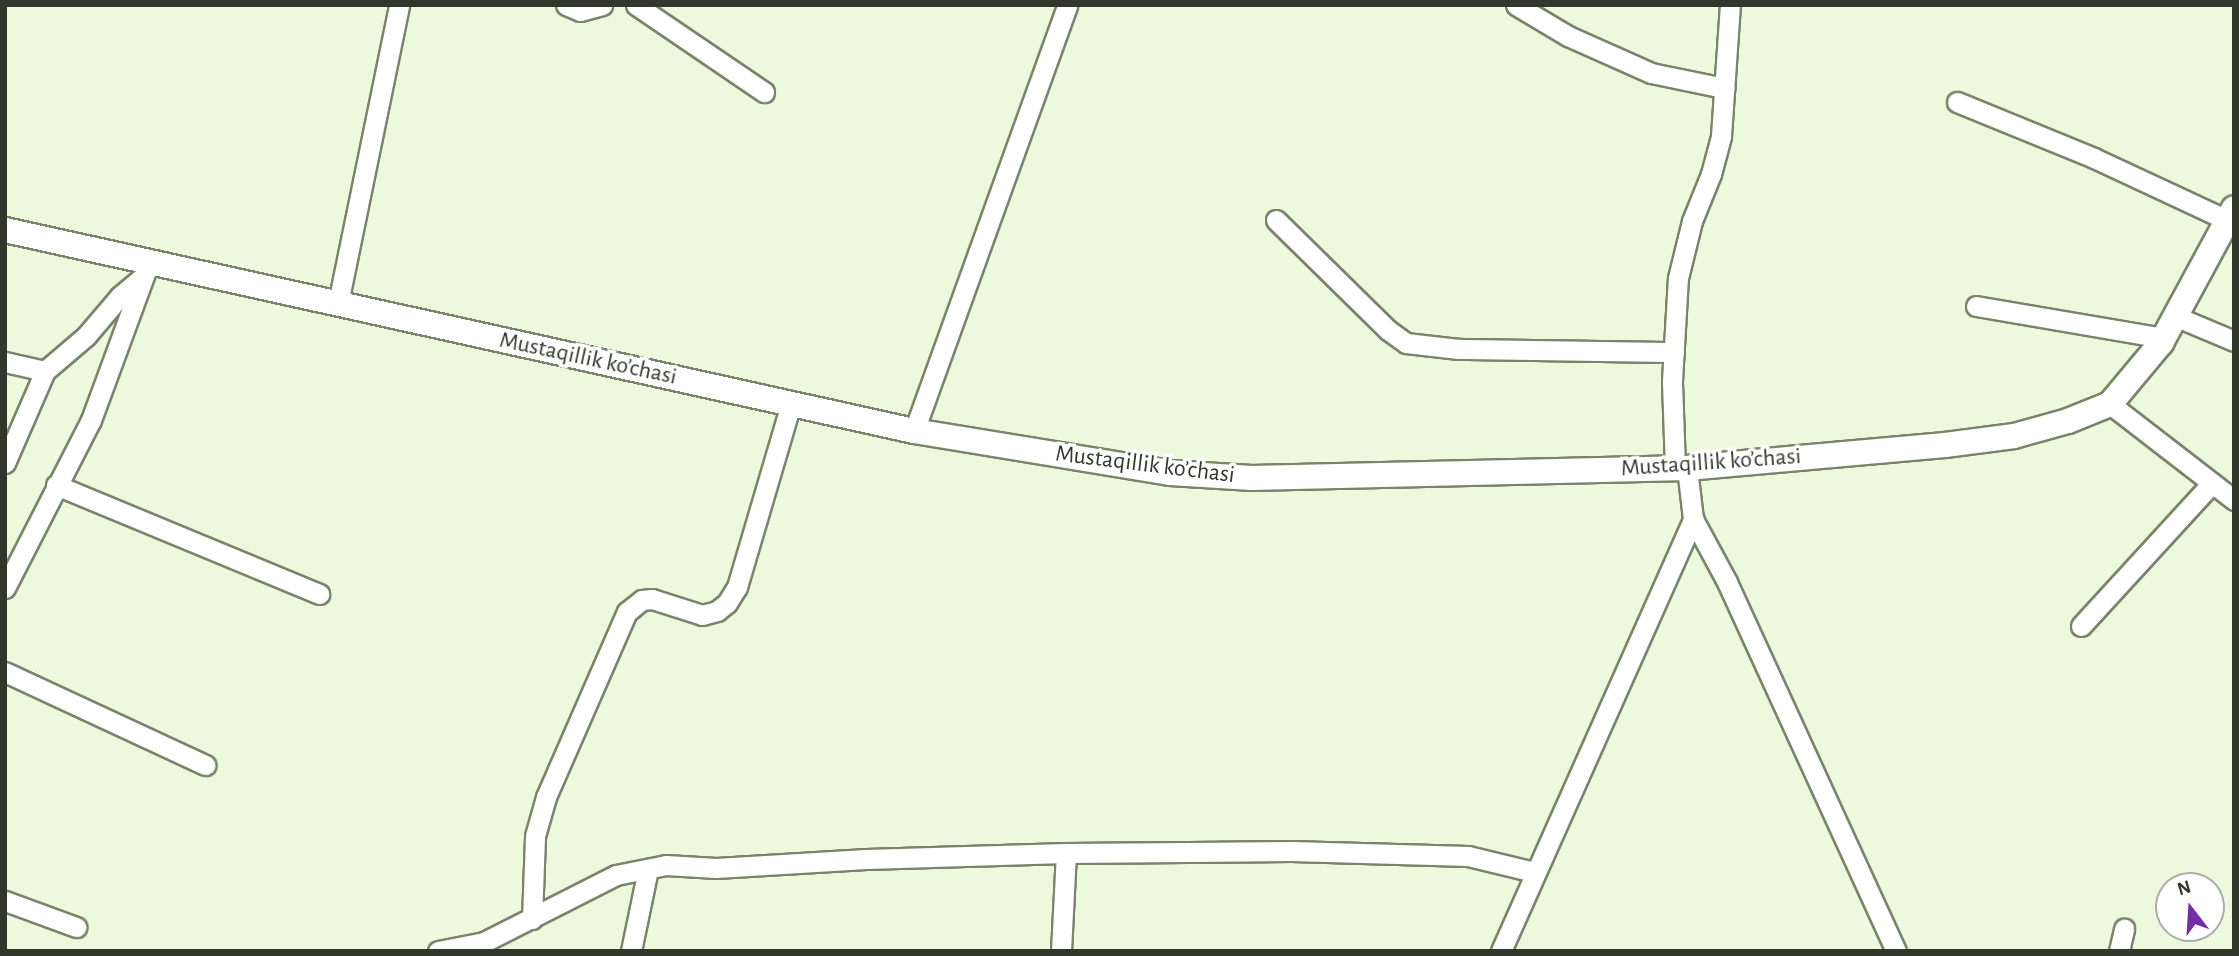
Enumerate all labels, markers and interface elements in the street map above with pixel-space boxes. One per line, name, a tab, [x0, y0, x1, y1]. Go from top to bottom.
street label: Mustaqillik ko’chasi	[497, 326, 679, 392]
street label: Mustaqillik ko’chasi	[1054, 440, 1236, 490]
street label: Mustaqillik ko’chasi	[1620, 442, 1802, 484]
north arrow	[2155, 872, 2225, 942]
text: N	[2175, 877, 2193, 899]

